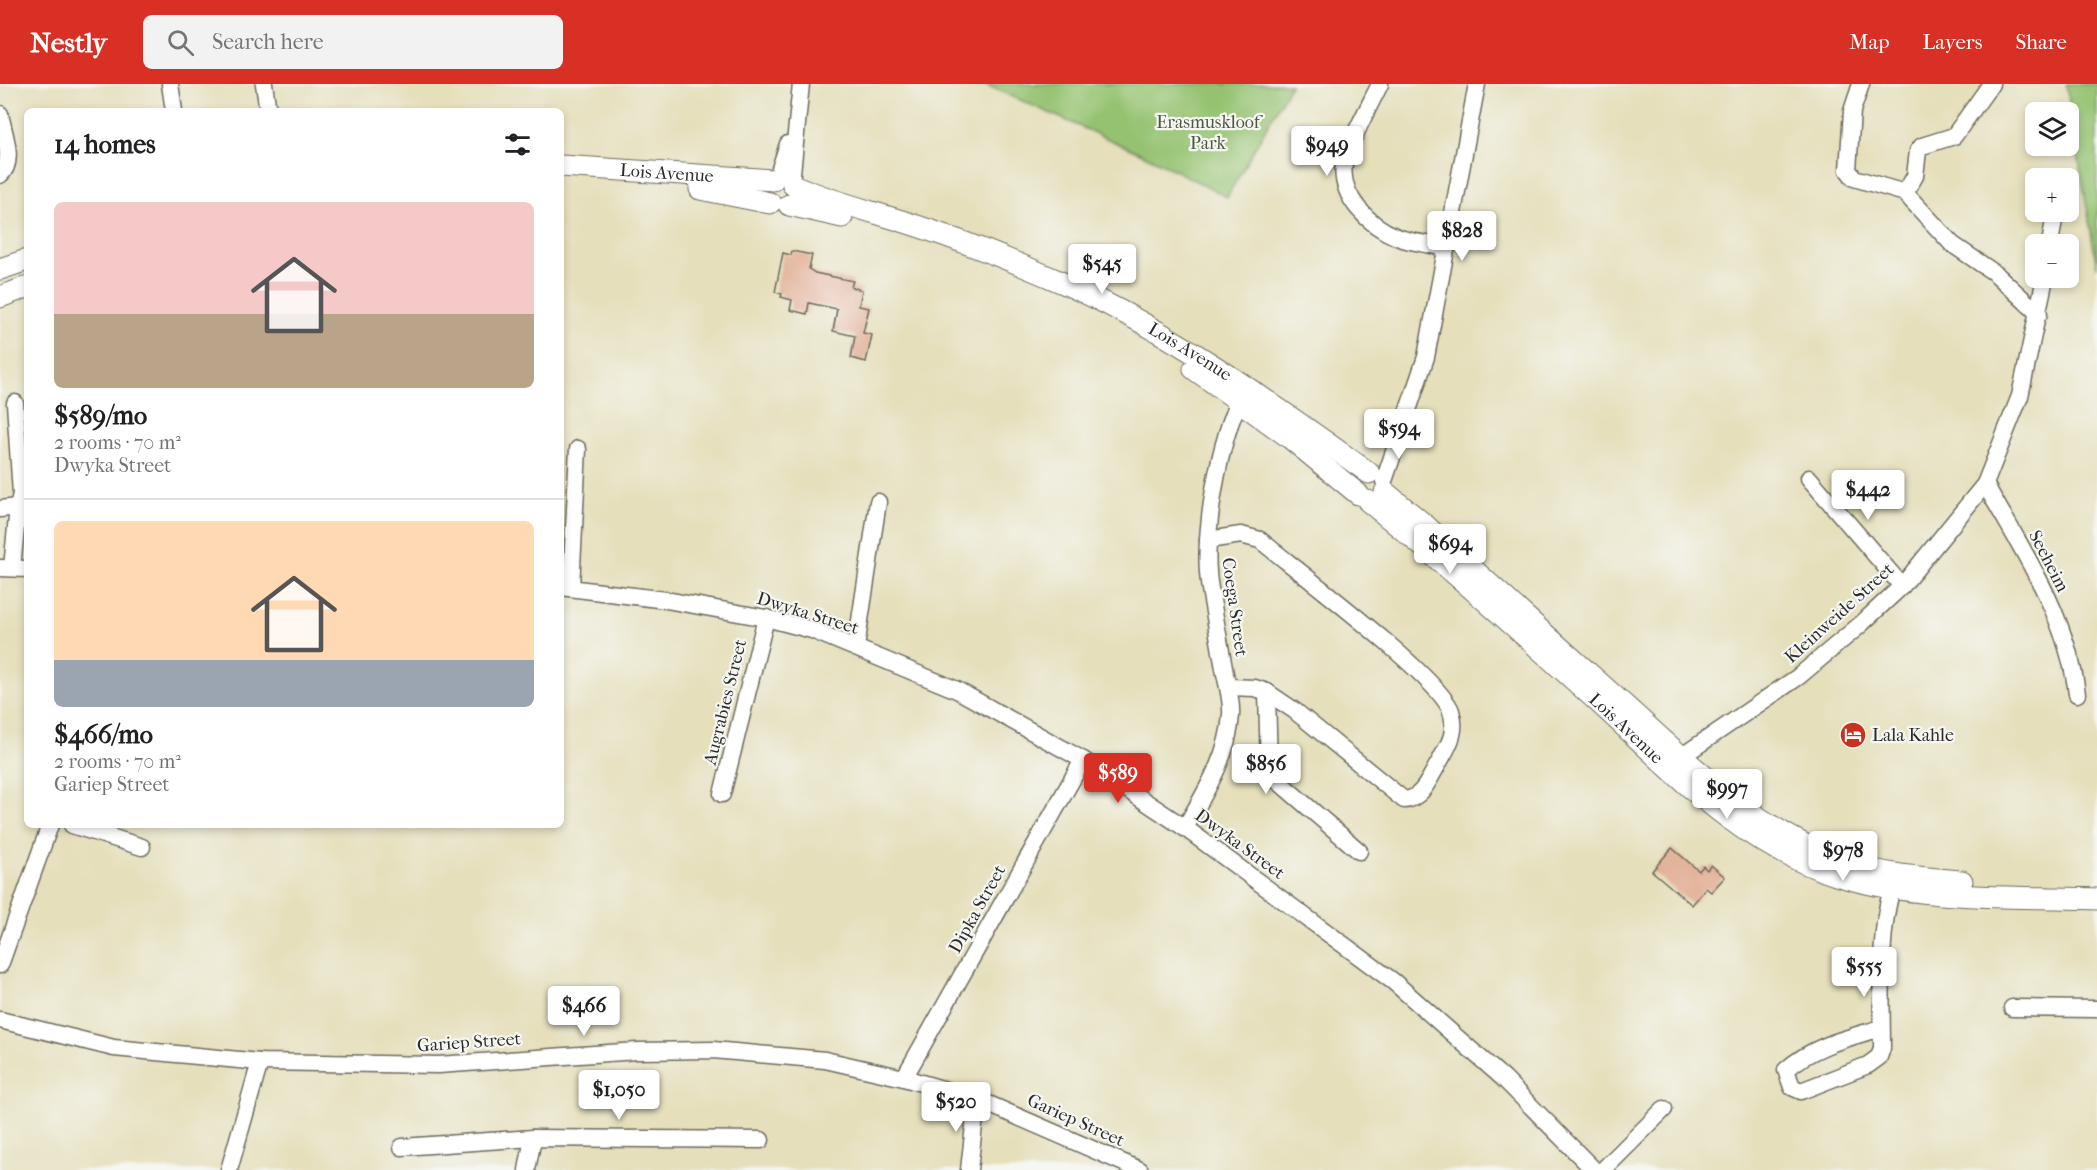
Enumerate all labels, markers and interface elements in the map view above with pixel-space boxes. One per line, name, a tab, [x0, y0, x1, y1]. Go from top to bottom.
search box	[143, 15, 563, 69]
text: Nestly	[30, 26, 107, 59]
icon: search	[164, 26, 197, 59]
text: Search here	[212, 29, 324, 55]
text: Map	[1849, 30, 1890, 54]
text: Layers	[1923, 30, 1982, 54]
text: Share	[2015, 30, 2067, 54]
map controls	[2025, 102, 2079, 288]
button: layers	[2025, 102, 2079, 156]
park label: Erasmuskloof Park	[1156, 112, 1264, 154]
pin: $949	[1291, 126, 1363, 177]
icon: filters	[501, 128, 534, 161]
text: 14 homes	[54, 129, 156, 160]
text: $949	[1305, 134, 1349, 157]
street label: Lois Avenue	[619, 160, 714, 187]
button: +	[2025, 168, 2079, 222]
pin: $828	[1426, 211, 1498, 262]
text: $828	[1441, 219, 1483, 242]
button: −	[2025, 234, 2079, 288]
icon: home	[240, 241, 348, 349]
pin: $545	[1066, 244, 1138, 295]
text: $545	[1082, 252, 1122, 275]
street label: Lois Avenue	[1144, 318, 1236, 386]
text: $589/mo	[54, 400, 147, 431]
pin: $594	[1363, 409, 1435, 460]
text: $594	[1378, 417, 1420, 440]
text: 2 rooms · 70 m²	[54, 431, 181, 454]
text: Dwyka Street	[54, 454, 171, 477]
pin: $442	[1832, 470, 1904, 521]
text: $442	[1845, 478, 1891, 501]
pin: $694	[1414, 524, 1486, 575]
street label: Seeheim	[2024, 527, 2073, 596]
text: $694	[1428, 532, 1472, 555]
street label: Coega Street	[1217, 556, 1252, 658]
street label: Kleinweide Street	[1780, 559, 1899, 668]
icon: home	[240, 560, 348, 668]
street label: Dwyka Street	[754, 588, 862, 639]
street label: Augrabies Street	[699, 637, 751, 768]
street label: Lois Avenue	[1584, 689, 1667, 768]
text: $466/mo	[54, 719, 153, 750]
hotel icon: Lala Kahle	[1838, 720, 1868, 750]
place label: Lala Kahle	[1872, 725, 1954, 746]
pin: $856	[1230, 744, 1302, 795]
text: 2 rooms · 70 m²	[54, 750, 181, 773]
text: $856	[1246, 752, 1286, 775]
pin: $589	[1082, 753, 1154, 804]
text: $589	[1098, 761, 1138, 784]
pin: $997	[1691, 769, 1763, 820]
text: Gariep Street	[54, 773, 170, 796]
text: $997	[1706, 777, 1748, 800]
street label: Dwyka Street	[1191, 805, 1289, 884]
pin: $978	[1807, 831, 1879, 882]
text: $978	[1822, 839, 1864, 862]
street label: Dipka Street	[945, 861, 1011, 957]
pin: $555	[1828, 947, 1900, 998]
text: $555	[1846, 955, 1882, 978]
pin: $466	[548, 986, 620, 1037]
text: $466	[562, 994, 606, 1017]
street label: Gariep Street	[416, 1028, 522, 1057]
pin: $1,050	[570, 1070, 668, 1121]
text: $1,050	[593, 1078, 645, 1101]
pin: $520	[920, 1082, 992, 1133]
text: $520	[936, 1090, 976, 1113]
street label: Gariep Street	[1024, 1090, 1128, 1151]

